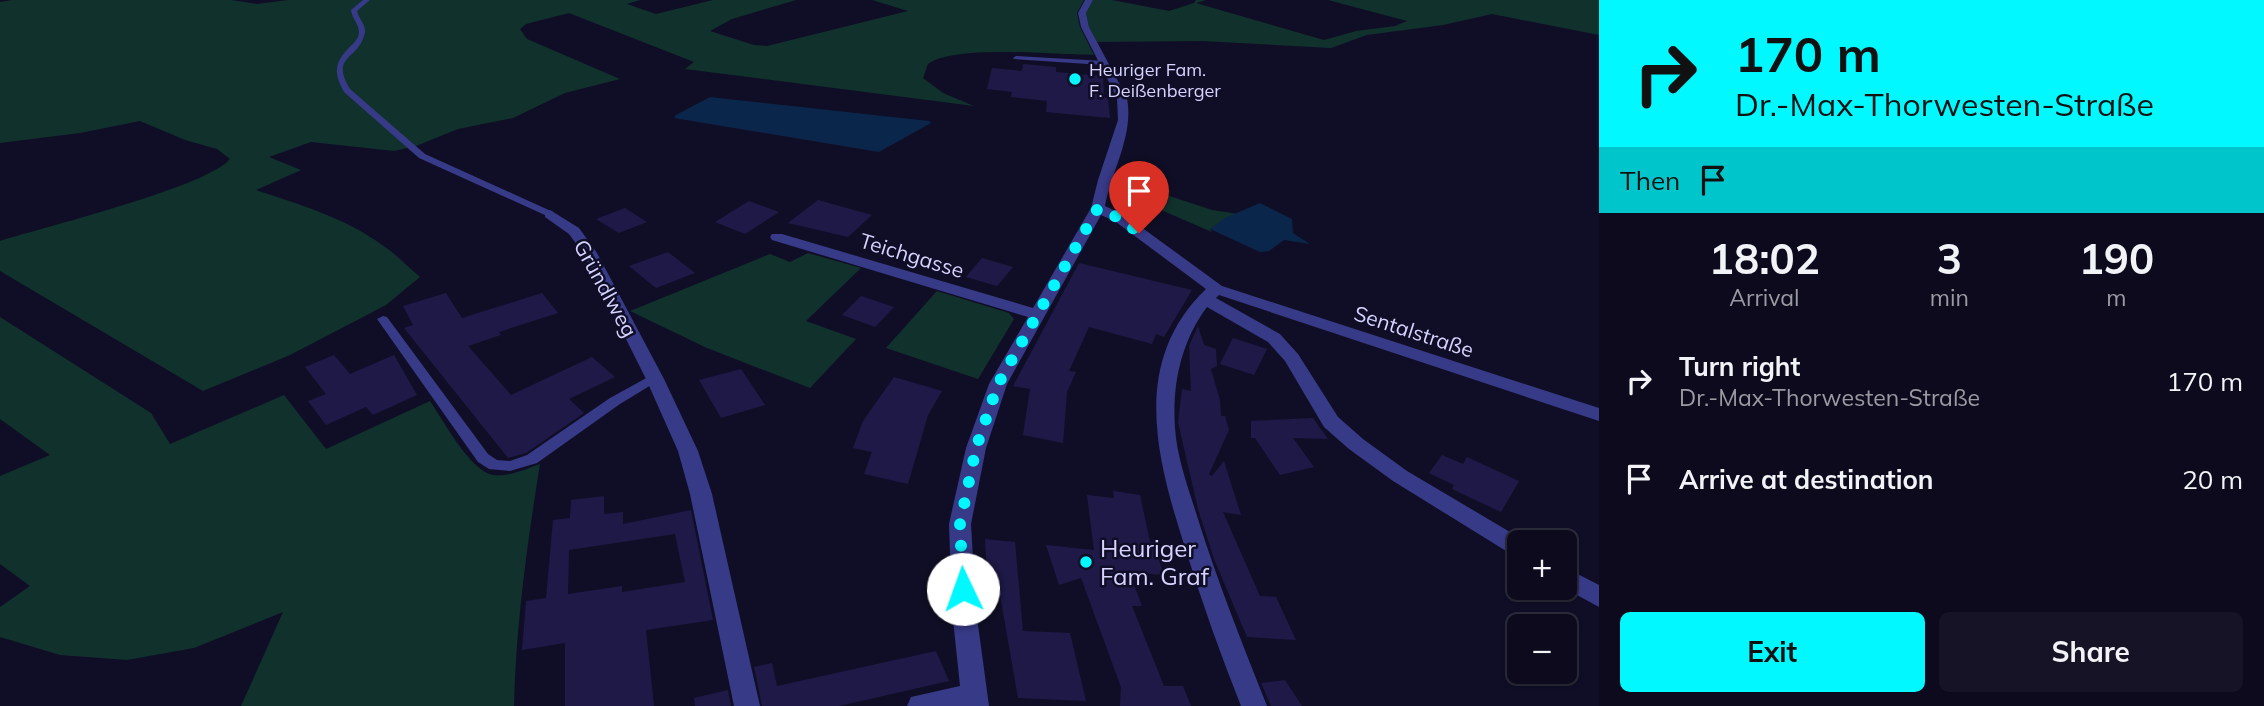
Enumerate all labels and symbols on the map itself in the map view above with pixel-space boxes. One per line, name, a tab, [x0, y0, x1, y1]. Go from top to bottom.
place label: Heuriger Fam. F. Deißenberger	[1089, 58, 1221, 102]
marker: Heuriger Fam. F. Deißenberger	[1067, 71, 1083, 87]
pin	[1109, 161, 1169, 233]
street label: Teichgasse	[857, 227, 967, 283]
street label: Gründlweg	[569, 235, 643, 341]
street label: Sentalstraße	[1351, 299, 1477, 363]
place label: Heuriger Fam. Graf	[1100, 533, 1210, 591]
position arrow	[926, 552, 1000, 626]
marker: Heuriger Fam. Graf	[1078, 554, 1094, 570]

